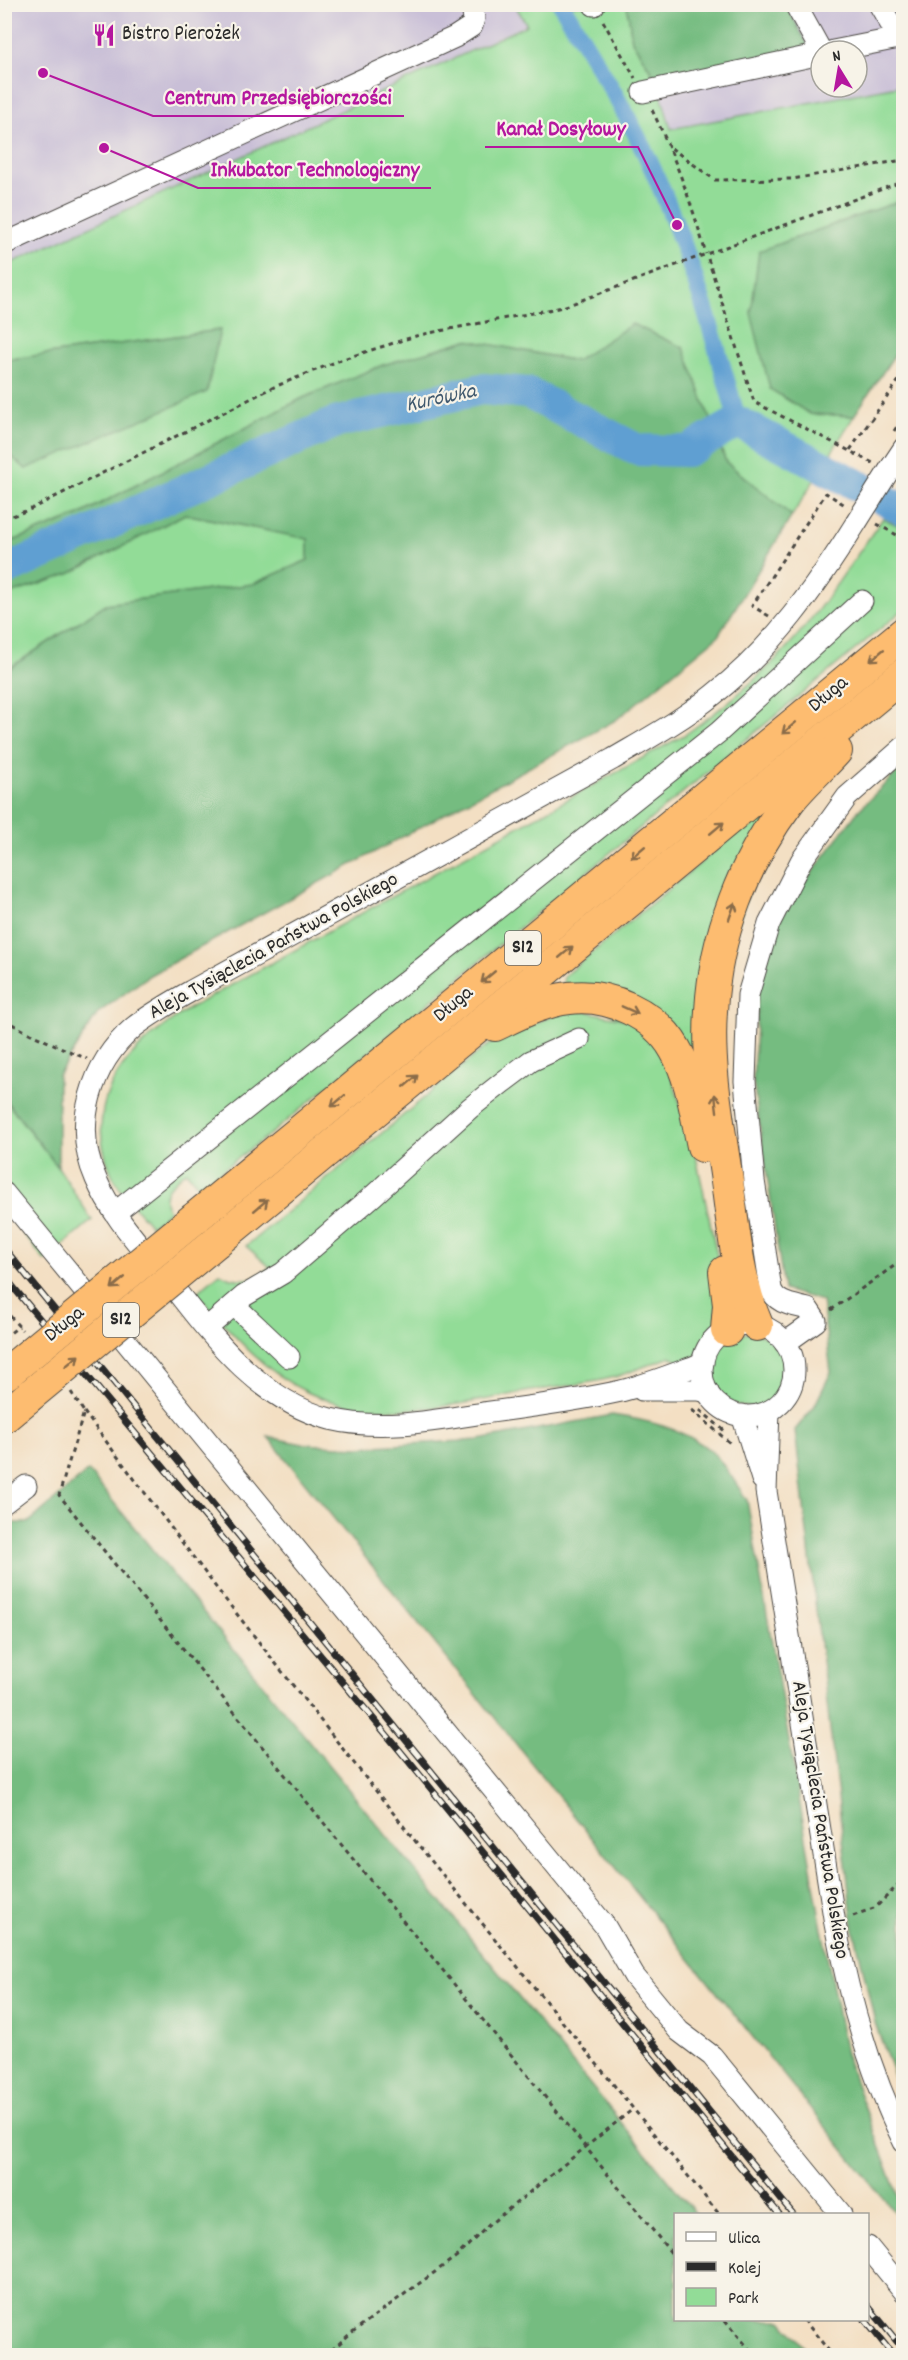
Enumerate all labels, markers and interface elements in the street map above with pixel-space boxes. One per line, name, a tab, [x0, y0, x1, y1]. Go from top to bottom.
place label: Bistro Pierożek	[122, 20, 240, 50]
restaurant icon: Bistro Pierożek	[91, 22, 117, 48]
north arrow	[809, 39, 869, 99]
text: N	[831, 45, 843, 69]
callout: Centrum Przedsiębiorczości	[153, 76, 404, 116]
text: Centrum Przedsiębiorczości	[165, 84, 391, 115]
callout: Kanał Dosyłowy	[485, 107, 638, 147]
text: Kanał Dosyłowy	[496, 115, 627, 146]
callout: Inkubator Technologiczny	[198, 148, 431, 188]
text: Inkubator Technologiczny	[211, 156, 420, 187]
water label: Kurówka	[403, 376, 481, 422]
one-way arrow	[869, 649, 885, 662]
street label: Długa	[802, 669, 856, 721]
one-way arrow	[782, 721, 797, 735]
one-way arrow	[709, 821, 724, 835]
one-way arrow	[631, 845, 647, 858]
street label: Aleja Tysiąclecia Państwa Polskiego	[144, 866, 404, 1028]
one-way arrow	[727, 902, 738, 921]
road number: S12	[505, 931, 541, 965]
one-way arrow	[558, 946, 574, 959]
one-way arrow	[480, 970, 496, 983]
street label: Długa	[427, 979, 481, 1031]
one-way arrow	[621, 1004, 639, 1016]
one-way arrow	[403, 1074, 418, 1088]
one-way arrow	[330, 1094, 346, 1107]
one-way arrow	[711, 1094, 722, 1114]
one-way arrow	[253, 1199, 269, 1212]
one-way arrow	[110, 1276, 126, 1289]
street label: Długa	[38, 1299, 93, 1351]
road number: S12	[103, 1303, 139, 1337]
one-way arrow	[64, 1354, 80, 1367]
street label: Aleja Tysiąclecia Państwa Polskiego	[782, 1679, 856, 1961]
legend	[674, 2213, 869, 2321]
text: Ulica	[728, 2227, 760, 2252]
text: Kolej	[728, 2257, 761, 2282]
text: Park	[728, 2287, 759, 2312]

